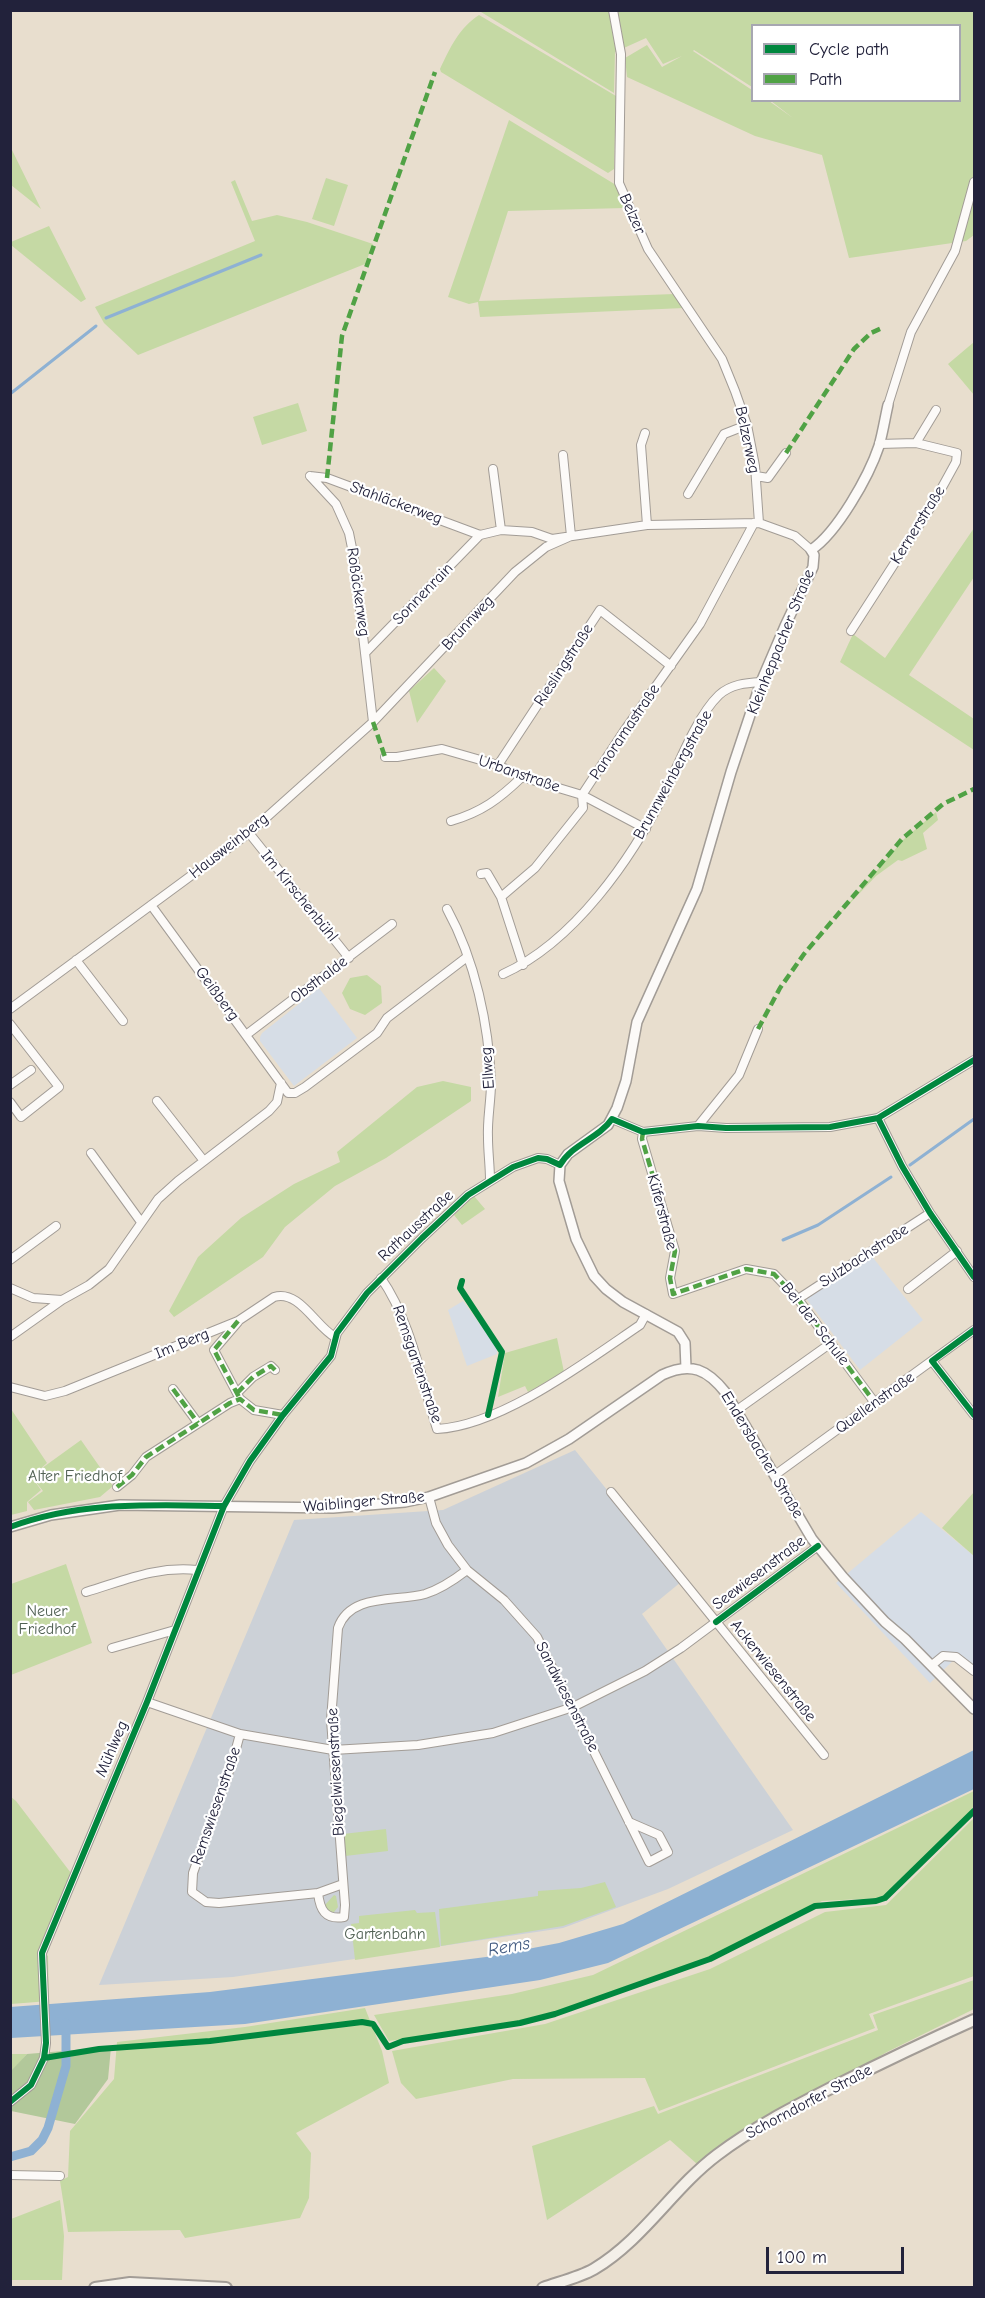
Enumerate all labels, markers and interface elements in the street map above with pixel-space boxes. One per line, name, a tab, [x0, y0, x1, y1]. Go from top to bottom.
legend	[751, 24, 961, 102]
text: Cycle path	[809, 39, 889, 60]
text: Path	[809, 69, 842, 90]
street label: Belzer	[615, 191, 649, 237]
street label: Belzerweg	[731, 405, 763, 475]
street label: Stahläckerweg	[347, 477, 445, 529]
street label: Kernerstraße	[886, 482, 950, 568]
street label: Roßäckerweg	[342, 546, 374, 638]
street label: Sonnenrain	[389, 559, 457, 629]
street label: Kleinheppacher Straße	[743, 567, 819, 717]
street label: Brunnweg	[438, 592, 498, 654]
street label: Rieslingstraße	[530, 620, 598, 710]
street label: Panoramastraße	[586, 680, 664, 784]
street label: Brunnweinbergstraße	[629, 707, 717, 843]
street label: Urbanstraße	[476, 751, 562, 797]
street label: Hausweinberg	[186, 809, 272, 883]
street label: Im Kirschenbühl	[256, 846, 342, 946]
street label: Obsthalde	[287, 952, 351, 1008]
street label: Geißberg	[191, 963, 243, 1025]
street label: Ellweg	[477, 1046, 499, 1090]
street label: Küferstraße	[643, 1172, 681, 1252]
street label: Rathausstraße	[374, 1186, 458, 1266]
street label: Sulzbachstraße	[816, 1220, 912, 1292]
street label: Bei der Schule	[777, 1279, 853, 1369]
street label: Remsgartenstraße	[388, 1303, 446, 1425]
street label: Im Berg	[152, 1324, 212, 1364]
street label: Quellenstraße	[832, 1368, 918, 1438]
street label: Endersbacher Straße	[716, 1388, 808, 1522]
park label: Alter Friedhof	[28, 1466, 122, 1486]
street label: Waiblinger Straße	[303, 1487, 425, 1517]
street label: Seewiesenstraße	[709, 1532, 809, 1614]
park label: Neuer Friedhof	[18, 1601, 76, 1639]
street label: Ackerwiesenstraße	[726, 1616, 820, 1726]
street label: Sandwiesenstraße	[531, 1639, 603, 1755]
street label: Biegelwiesenstraße	[323, 1707, 349, 1837]
street label: Mühlweg	[92, 1718, 132, 1780]
street label: Remswiesenstraße	[187, 1744, 245, 1868]
park label: Gartenbahn	[344, 1924, 426, 1944]
water label: Rems	[486, 1933, 532, 1961]
street label: Schorndorfer Straße	[743, 2061, 875, 2143]
scale bar	[769, 2235, 907, 2273]
text: 100 m	[777, 2247, 827, 2268]

